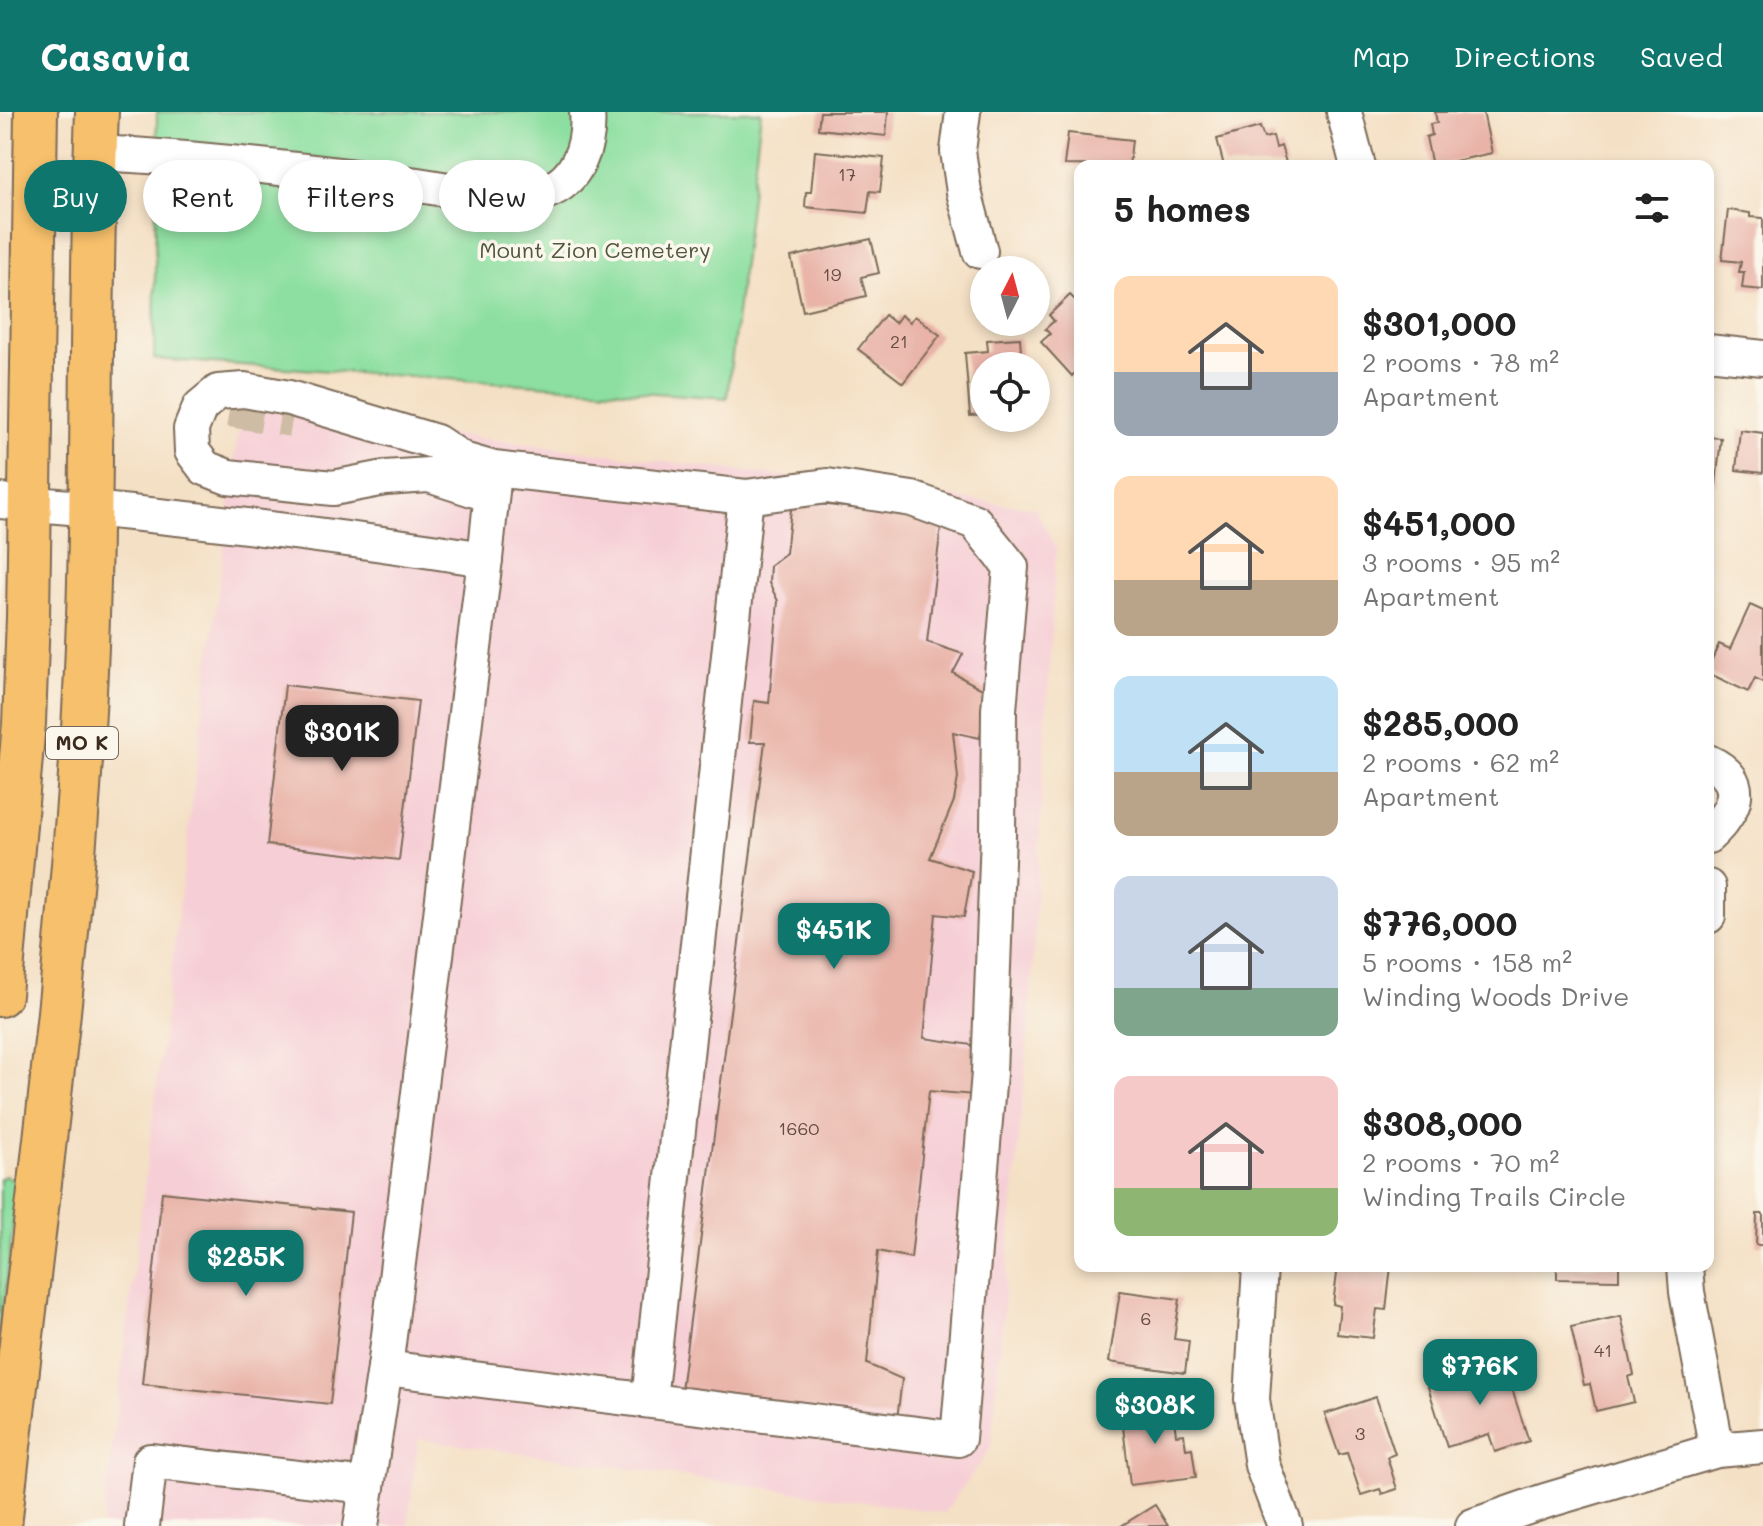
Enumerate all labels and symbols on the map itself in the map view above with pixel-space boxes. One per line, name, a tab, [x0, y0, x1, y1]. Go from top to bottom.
house number: 17	[838, 162, 856, 186]
park label: Mount Zion Cemetery	[479, 235, 711, 264]
north arrow	[970, 256, 1050, 336]
house number: 19	[823, 262, 842, 286]
house number: 21	[890, 329, 908, 353]
pin: $301K	[286, 705, 398, 773]
road number: MO K	[46, 727, 118, 759]
pin: $451K	[778, 903, 890, 971]
house number: 1660	[779, 1116, 819, 1140]
pin: $285K	[190, 1230, 302, 1298]
house number: 6	[1141, 1306, 1151, 1330]
house number: 41	[1594, 1338, 1612, 1362]
pin: $776K	[1424, 1339, 1536, 1407]
pin: $308K	[1099, 1378, 1211, 1446]
house number: 3	[1355, 1421, 1365, 1445]

